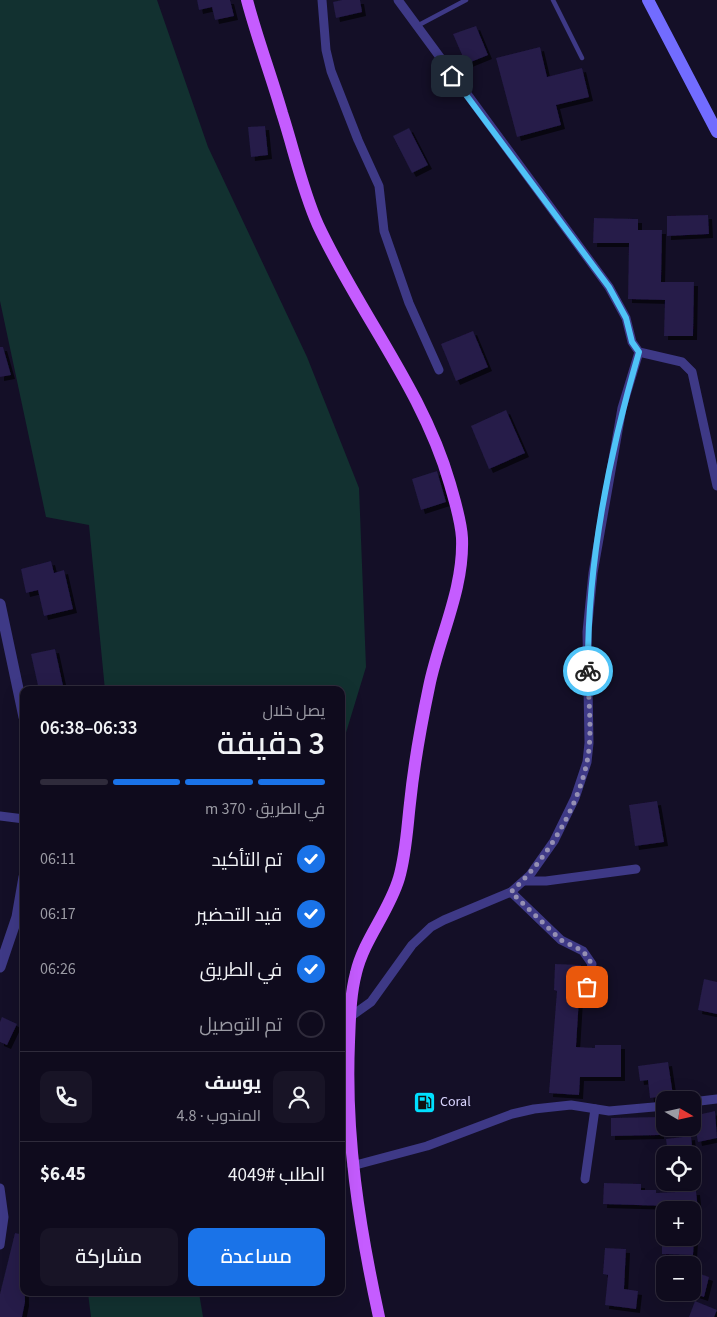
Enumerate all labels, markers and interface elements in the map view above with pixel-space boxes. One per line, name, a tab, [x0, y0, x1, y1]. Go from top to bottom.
pin	[431, 55, 473, 97]
icon: home	[438, 62, 466, 90]
courier	[563, 646, 613, 696]
icon: bike	[574, 657, 602, 685]
text: يصل خلال	[262, 700, 325, 722]
text: 06:33–06:38	[40, 715, 138, 742]
text: 3 دقيقة	[217, 721, 325, 767]
text: في الطريق · 370 m	[205, 798, 325, 820]
icon: check	[297, 845, 325, 873]
text: تم التأكيد	[211, 847, 282, 874]
text: 06:11	[40, 848, 76, 870]
icon: check	[297, 900, 325, 928]
text: قيد التحضير	[196, 902, 282, 929]
text: 06:17	[40, 903, 76, 925]
icon: check	[297, 955, 325, 983]
text: في الطريق	[200, 957, 282, 984]
text: 06:26	[40, 958, 76, 980]
pin	[566, 966, 608, 1008]
icon: bag	[573, 973, 601, 1001]
text: تم التوصيل	[199, 1012, 282, 1039]
text: يوسف	[205, 1070, 261, 1097]
button: phone	[40, 1071, 92, 1123]
button: person	[273, 1071, 325, 1123]
fuel station icon: Coral	[412, 1090, 436, 1114]
north arrow	[656, 1091, 701, 1136]
map controls	[656, 1091, 701, 1301]
place label: Coral	[440, 1092, 471, 1112]
text: المندوب · 4.8	[177, 1105, 261, 1127]
button: locate	[656, 1146, 701, 1191]
text: $6.45	[40, 1161, 86, 1188]
text: الطلب #4049	[228, 1162, 325, 1189]
button: +	[656, 1201, 701, 1246]
button: مشاركة	[40, 1228, 178, 1286]
button: مساعدة	[188, 1228, 325, 1286]
button: −	[656, 1256, 701, 1301]

